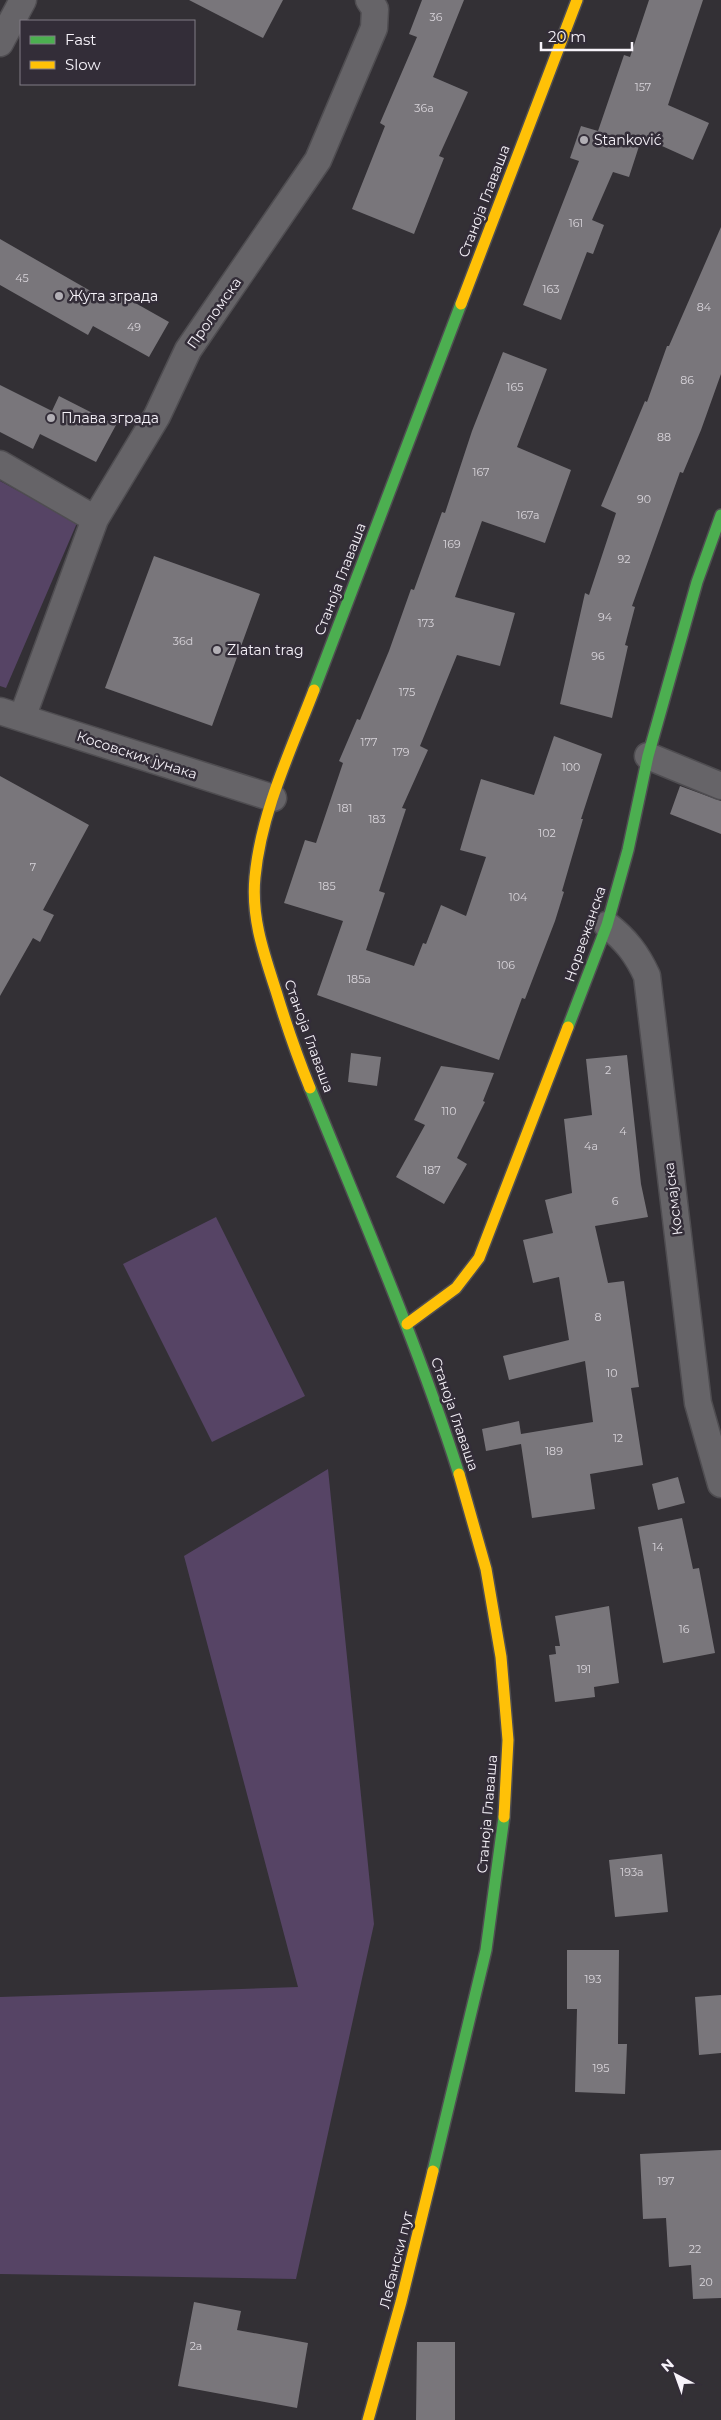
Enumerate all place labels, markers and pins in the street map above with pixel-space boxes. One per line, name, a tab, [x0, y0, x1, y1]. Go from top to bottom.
place label: Stanković	[594, 131, 662, 149]
marker: Stanković	[578, 134, 590, 146]
place label: Жута зграда	[69, 287, 158, 305]
marker: Жута зграда	[53, 290, 65, 302]
place label: Плава зграда	[61, 409, 159, 427]
marker: Плава зграда	[45, 412, 57, 424]
place label: Zlatan trag	[227, 641, 304, 659]
marker: Zlatan trag	[211, 644, 223, 656]

